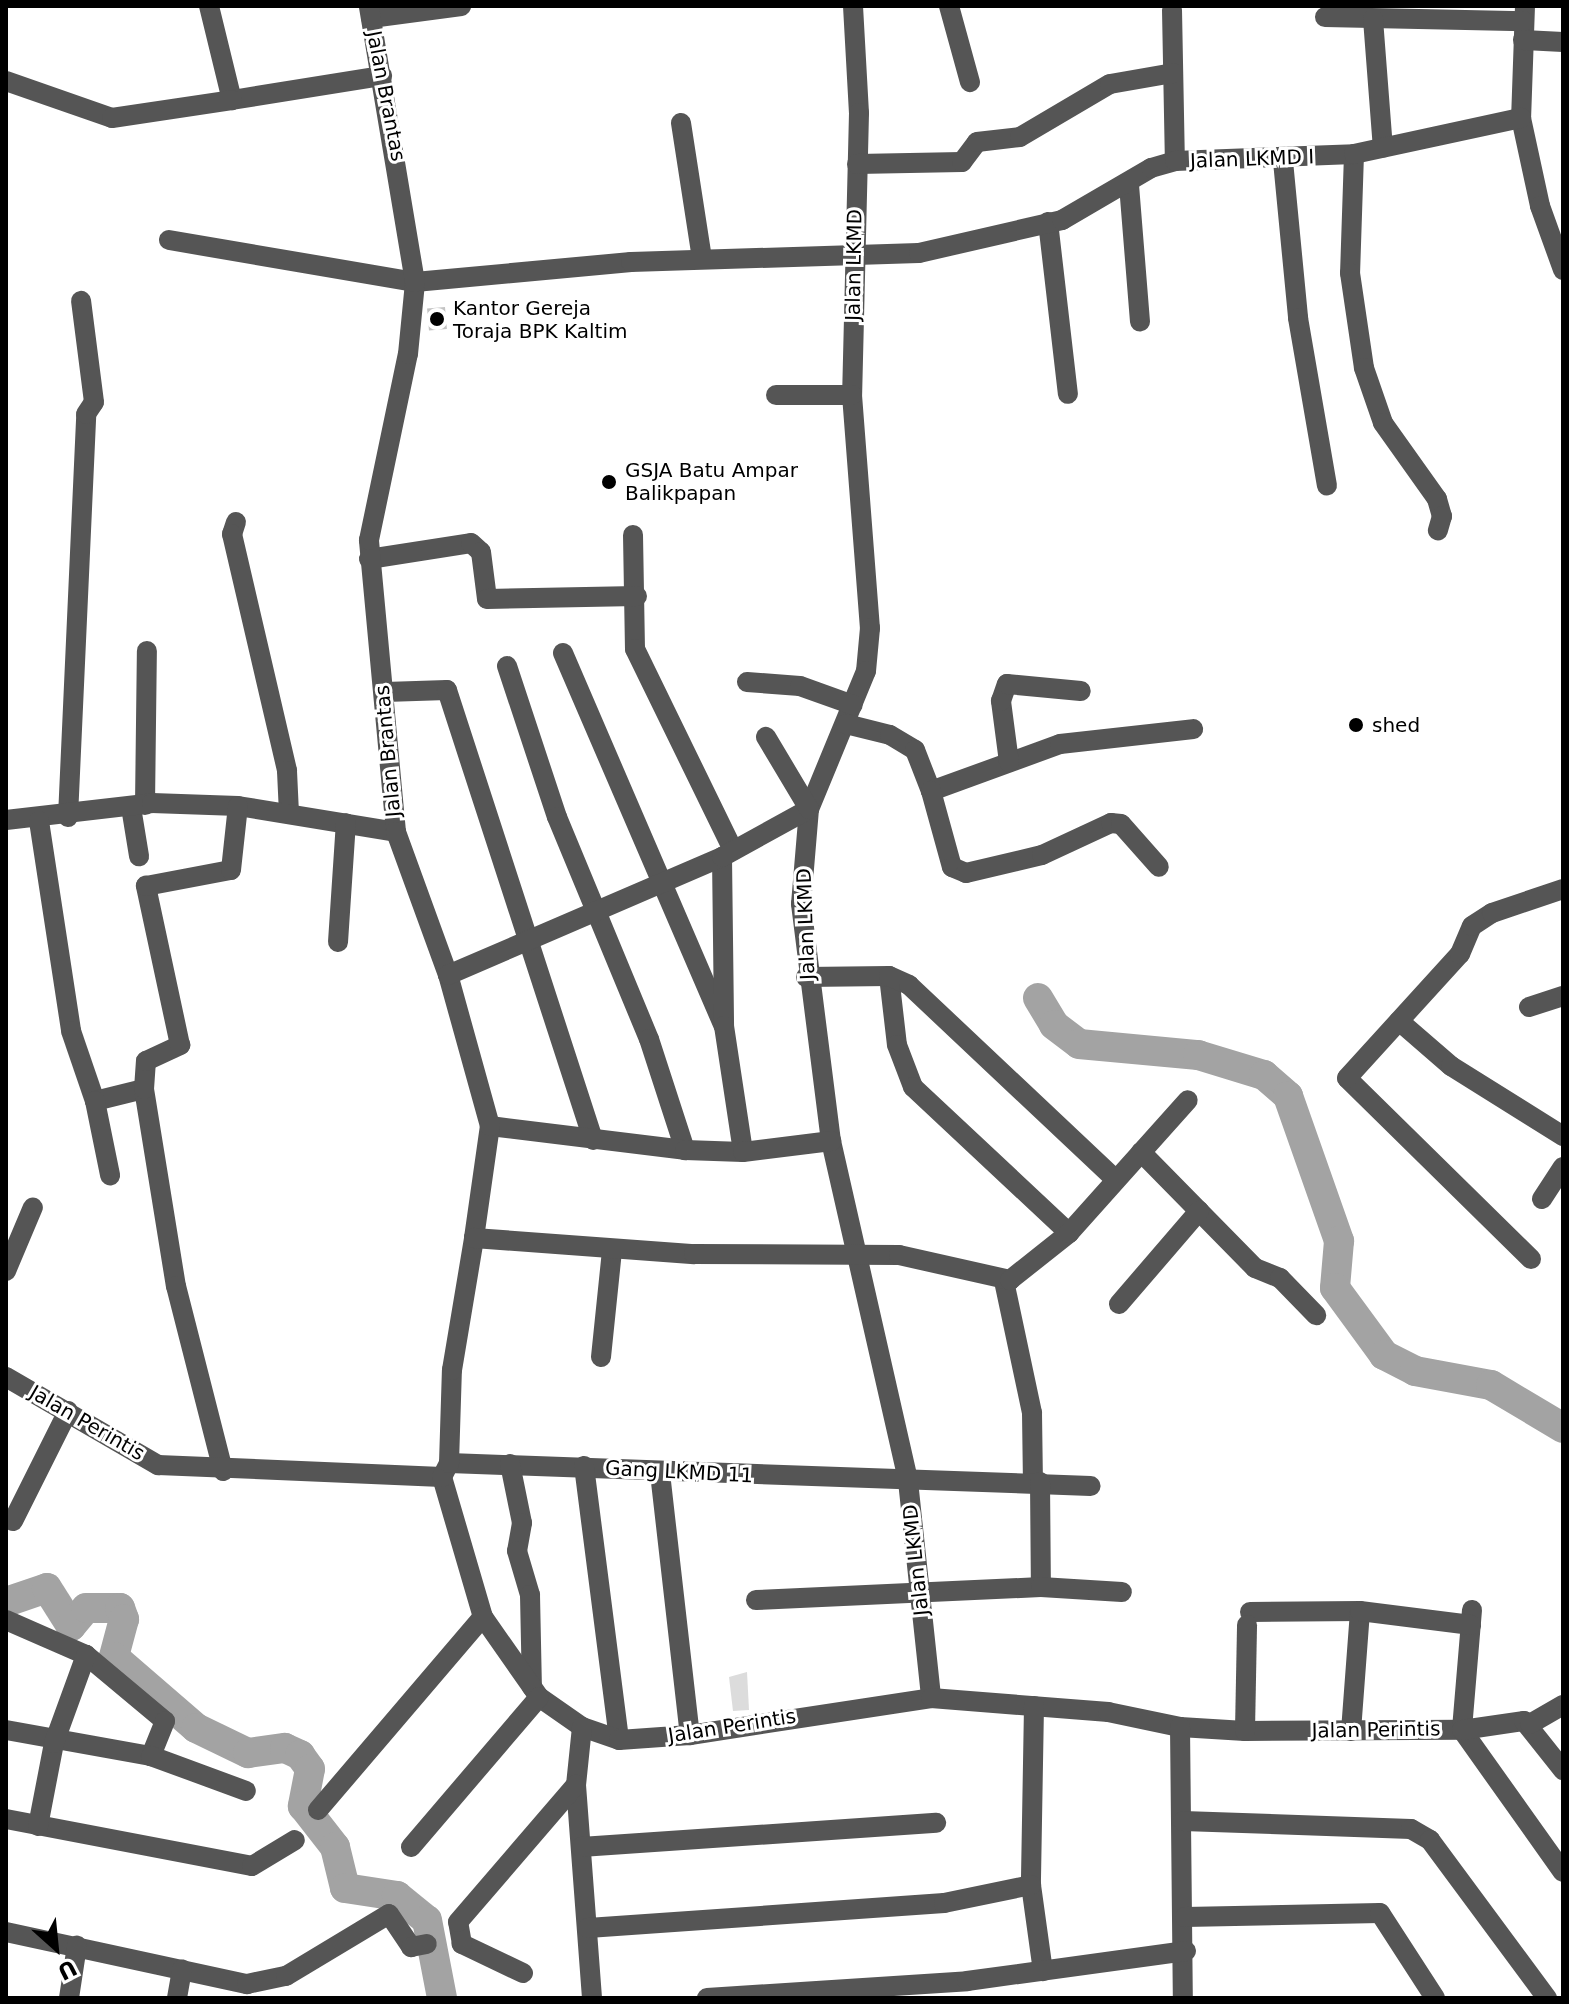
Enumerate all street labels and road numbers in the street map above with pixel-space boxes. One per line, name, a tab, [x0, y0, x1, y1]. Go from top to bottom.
street label: Jalan Brantas	[362, 29, 410, 163]
street label: Jalan LKMD I	[1190, 145, 1314, 173]
street label: Jalan LKMD	[841, 209, 867, 321]
street label: Jalan Brantas	[370, 684, 406, 818]
street label: Jalan LKMD	[792, 868, 820, 980]
street label: Jalan Perintis	[25, 1380, 149, 1466]
street label: Gang LKMD 11	[604, 1456, 754, 1488]
street label: Jalan LKMD	[898, 1503, 934, 1617]
street label: Jalan Perintis	[666, 1704, 798, 1748]
street label: Jalan Perintis	[1311, 1717, 1441, 1743]

